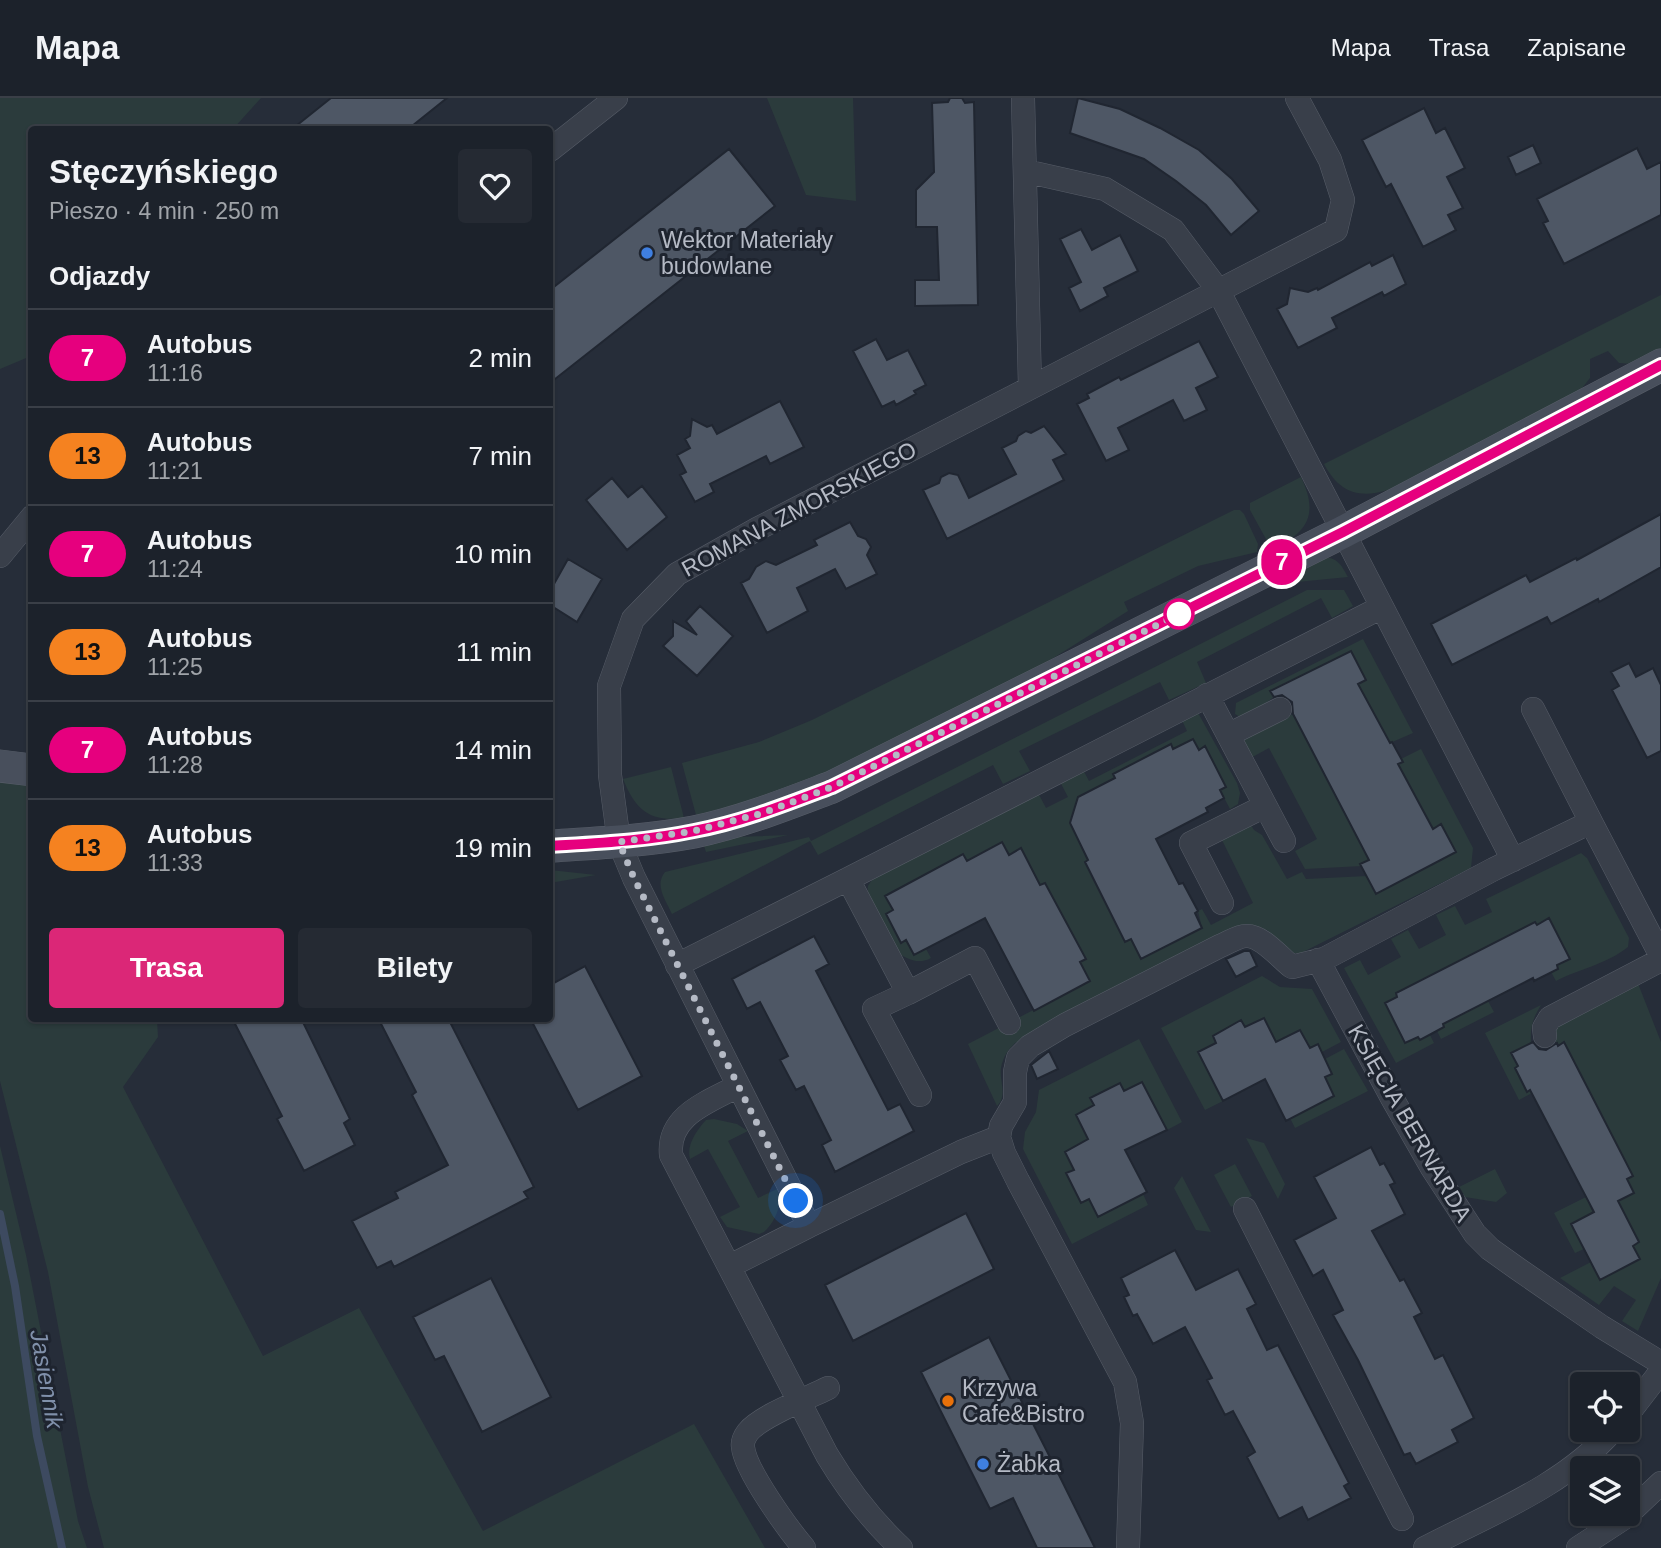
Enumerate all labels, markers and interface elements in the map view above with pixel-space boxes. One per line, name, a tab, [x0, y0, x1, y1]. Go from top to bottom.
text: Mapa	[35, 29, 119, 66]
text: Mapa	[1331, 34, 1391, 61]
text: Trasa	[1429, 34, 1489, 61]
text: Zapisane	[1527, 34, 1626, 61]
button: heart	[458, 149, 532, 223]
text: Stęczyńskiego	[49, 153, 278, 190]
text: Pieszo · 4 min · 250 m	[49, 198, 279, 224]
place label: Wektor Materiały budowlane	[661, 227, 834, 279]
marker: Wektor Materiały budowlane	[639, 245, 655, 261]
text: Odjazdy	[49, 261, 150, 291]
text: Autobus	[147, 329, 252, 359]
text: 2 min	[468, 343, 532, 373]
text: 7	[81, 344, 94, 371]
text: 11:16	[147, 360, 203, 386]
text: Autobus	[147, 427, 252, 457]
street label: ROMANA ZMORSKIEGO	[677, 436, 921, 582]
text: 7 min	[468, 441, 532, 471]
text: 13	[74, 442, 101, 469]
text: 11:21	[147, 458, 203, 484]
text: Autobus	[147, 525, 252, 555]
text: 10 min	[454, 539, 532, 569]
line badge: 7	[1259, 539, 1305, 585]
text: 7	[81, 540, 94, 567]
text: 7	[1275, 548, 1289, 575]
text: 11:24	[147, 556, 203, 582]
unlabelled marker	[1164, 599, 1194, 629]
text: Autobus	[147, 623, 252, 653]
text: 11 min	[456, 637, 532, 667]
text: 13	[74, 638, 101, 665]
text: 11:25	[147, 654, 203, 680]
text: Autobus	[147, 721, 252, 751]
text: 14 min	[454, 735, 532, 765]
text: 7	[81, 736, 94, 763]
text: 11:28	[147, 752, 203, 778]
text: Autobus	[147, 819, 252, 849]
text: 19 min	[454, 833, 532, 863]
text: 13	[74, 834, 101, 861]
text: 11:33	[147, 850, 203, 876]
button: Trasa	[49, 928, 284, 1008]
button: Bilety	[298, 928, 532, 1008]
street label: KSIĘCIA BERNARDA	[1343, 1020, 1478, 1227]
your location	[778, 1183, 813, 1218]
water label: Jasiennik	[25, 1326, 69, 1433]
map controls	[1570, 1372, 1640, 1526]
button: locate	[1570, 1372, 1640, 1442]
place label: Krzywa Cafe&Bistro	[962, 1375, 1085, 1427]
marker: Krzywa Cafe&Bistro	[940, 1393, 956, 1409]
place label: Żabka	[997, 1451, 1061, 1477]
marker: Żabka	[975, 1456, 991, 1472]
button: layers	[1570, 1456, 1640, 1526]

